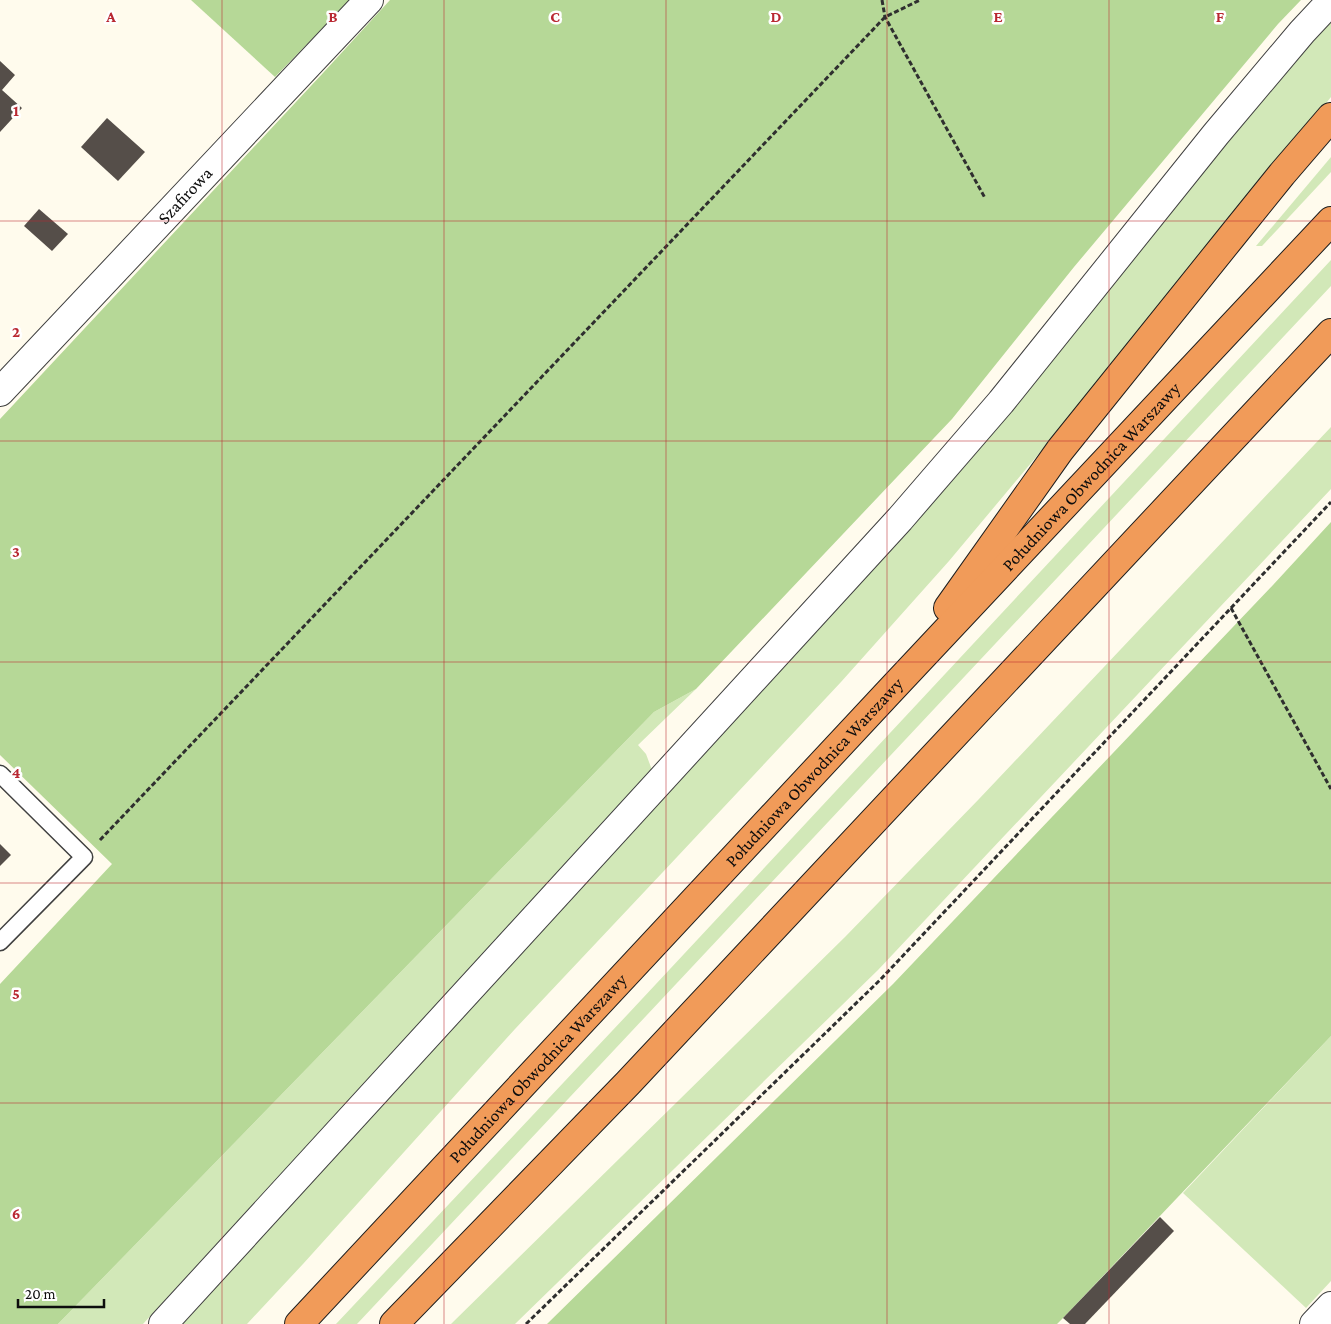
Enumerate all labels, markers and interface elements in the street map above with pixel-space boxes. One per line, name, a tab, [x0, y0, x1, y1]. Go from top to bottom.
text: A	[105, 8, 116, 25]
text: B	[328, 8, 338, 25]
text: C	[550, 8, 560, 25]
text: D	[770, 8, 782, 25]
text: E	[993, 8, 1003, 25]
text: F	[1216, 8, 1225, 25]
text: 1	[13, 102, 19, 119]
street label: Szafirowa	[154, 163, 216, 228]
text: 2	[12, 323, 20, 340]
street label: Południowa Obwodnica Warszawy	[998, 378, 1185, 575]
text: 3	[12, 543, 20, 560]
street label: Południowa Obwodnica Warszawy	[721, 673, 908, 871]
text: 4	[12, 764, 21, 781]
street label: Południowa Obwodnica Warszawy	[445, 969, 631, 1167]
text: 5	[12, 985, 20, 1002]
text: 6	[12, 1205, 20, 1222]
scale bar	[18, 1276, 104, 1308]
text: 20 m	[25, 1286, 56, 1302]

